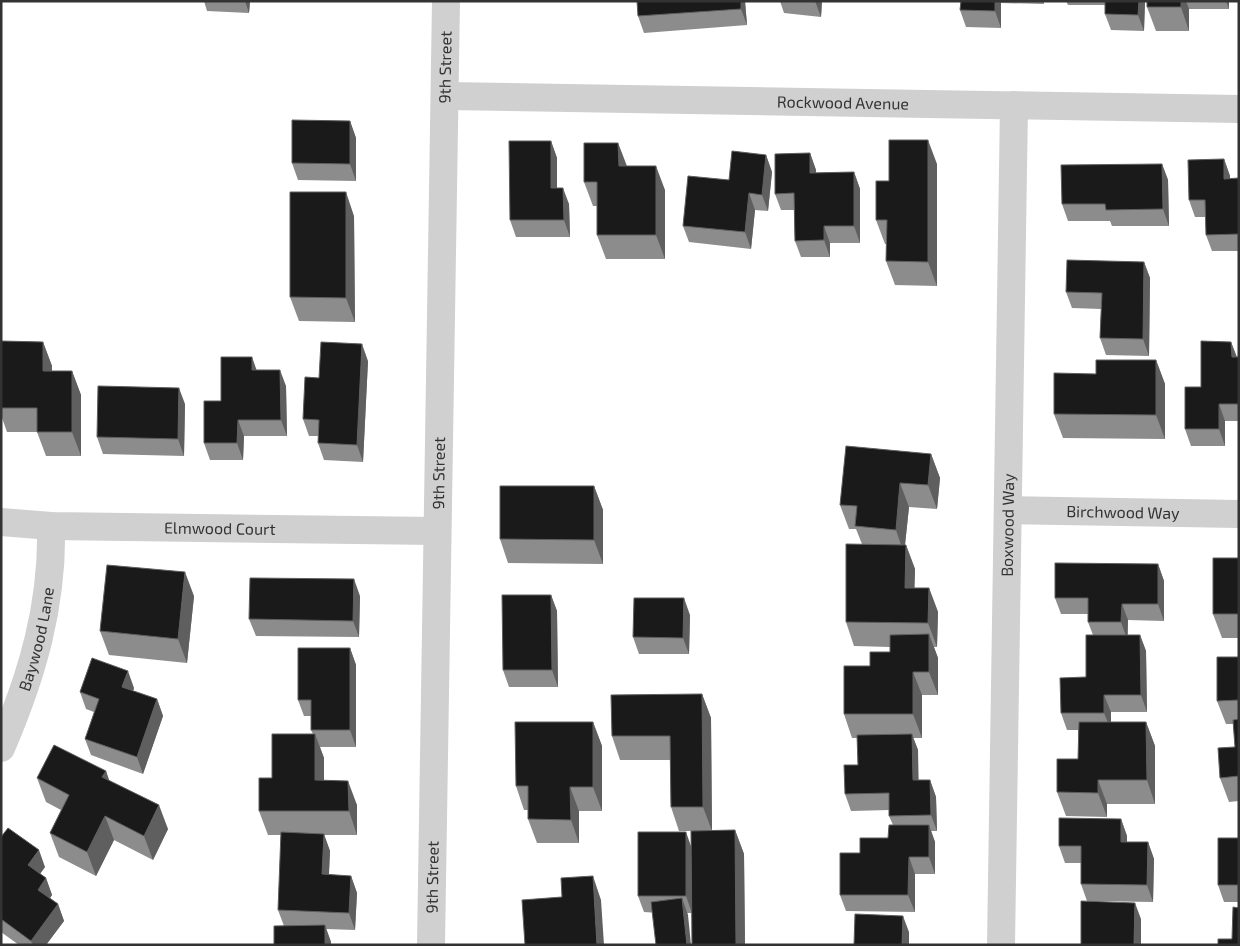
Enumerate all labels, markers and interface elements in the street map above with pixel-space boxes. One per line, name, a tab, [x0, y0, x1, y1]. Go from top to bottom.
street label: 9th Street	[434, 31, 455, 104]
street label: Rockwood Avenue	[777, 91, 909, 113]
street label: 9th Street	[428, 437, 448, 510]
street label: Boxwood Way	[997, 473, 1017, 577]
street label: Birchwood Way	[1066, 501, 1180, 522]
street label: Elmwood Court	[164, 517, 276, 538]
street label: Baywood Lane	[14, 586, 57, 693]
street label: 9th Street	[422, 841, 442, 913]

